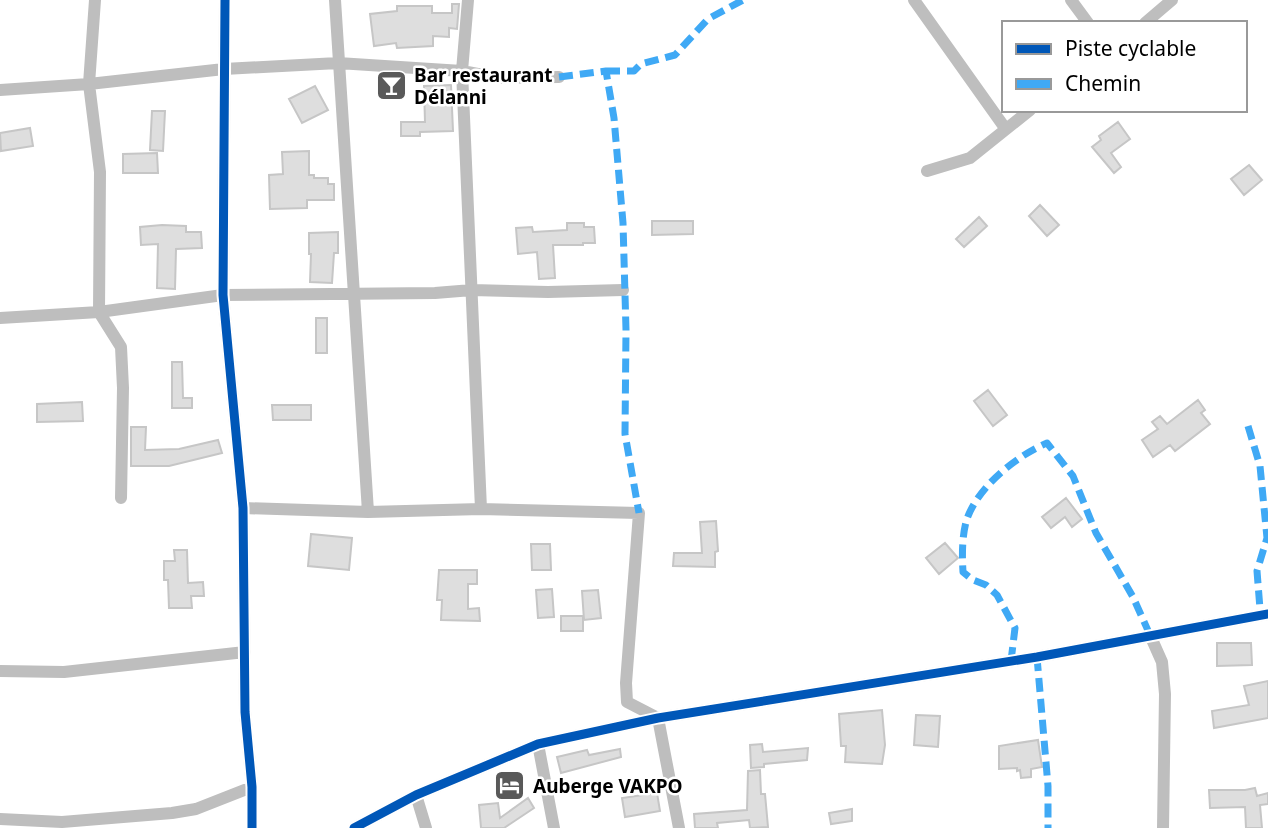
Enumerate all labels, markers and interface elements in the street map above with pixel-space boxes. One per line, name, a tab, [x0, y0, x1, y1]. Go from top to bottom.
legend	[1002, 21, 1247, 112]
text: Piste cyclable	[1065, 34, 1196, 62]
place label: Bar restaurant Délanni	[414, 62, 553, 110]
bar icon: Bar restaurant Délanni	[374, 69, 408, 103]
text: Chemin	[1065, 69, 1141, 97]
hotel icon: Auberge VAKPO	[493, 769, 527, 803]
place label: Auberge VAKPO	[533, 773, 683, 799]

